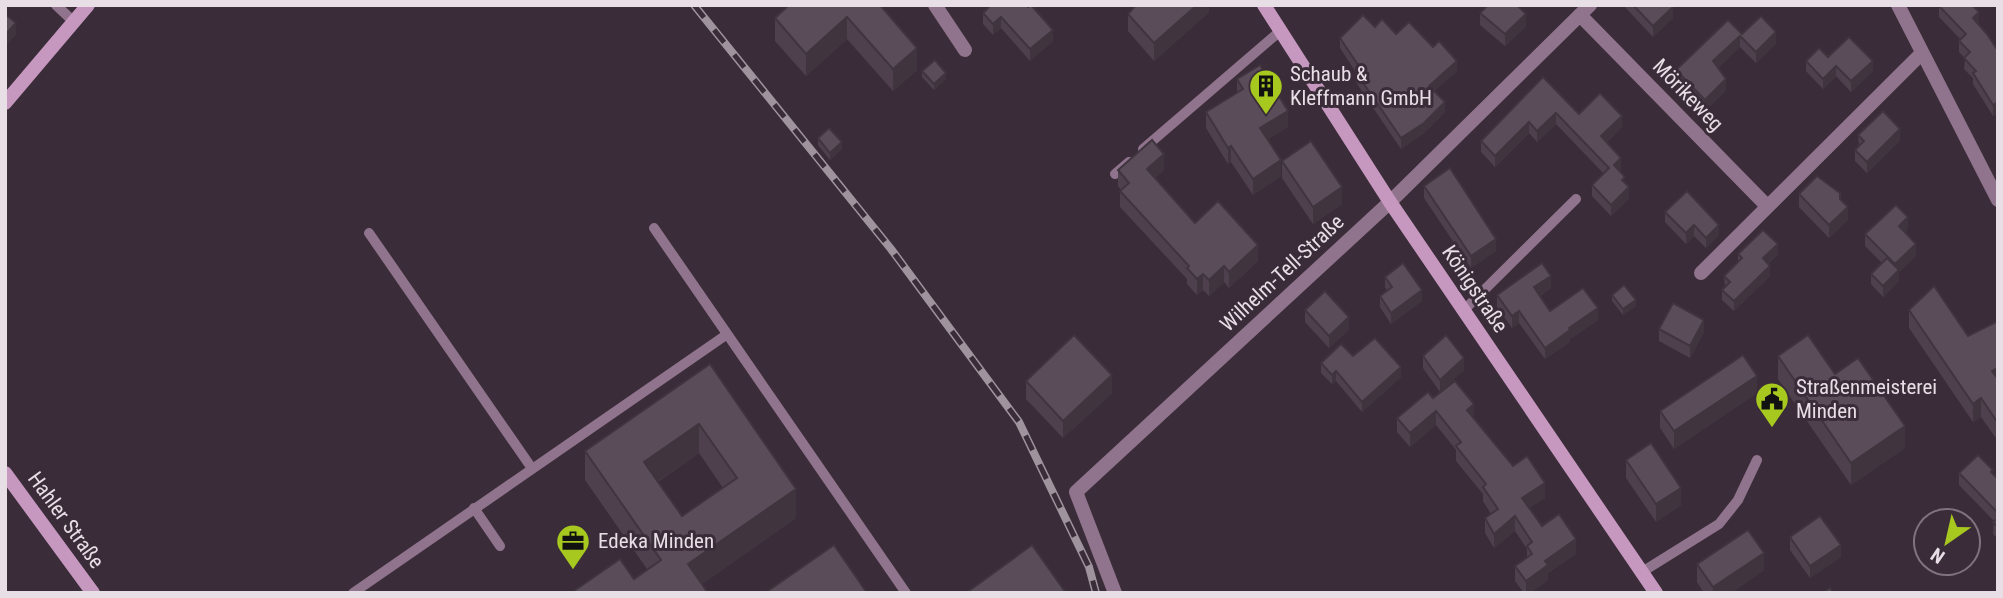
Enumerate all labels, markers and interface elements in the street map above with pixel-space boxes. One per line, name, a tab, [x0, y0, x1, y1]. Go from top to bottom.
street label: Mörikeweg	[1648, 54, 1728, 136]
place label: Schaub & Kleffmann GmbH	[1290, 62, 1432, 110]
building icon: Schaub & Kleffmann GmbH	[1247, 67, 1285, 116]
street label: Wilhelm-Tell-Straße	[1215, 210, 1349, 336]
street label: Königstraße	[1437, 241, 1513, 337]
place label: Straßenmeisterei Minden	[1796, 375, 1937, 423]
public building icon: Straßenmeisterei Minden	[1753, 380, 1791, 429]
street label: Hahler Straße	[23, 467, 109, 573]
north arrow	[1912, 507, 1982, 577]
office icon: Edeka Minden	[554, 522, 592, 571]
place label: Edeka Minden	[598, 529, 714, 553]
text: N	[1927, 543, 1949, 568]

